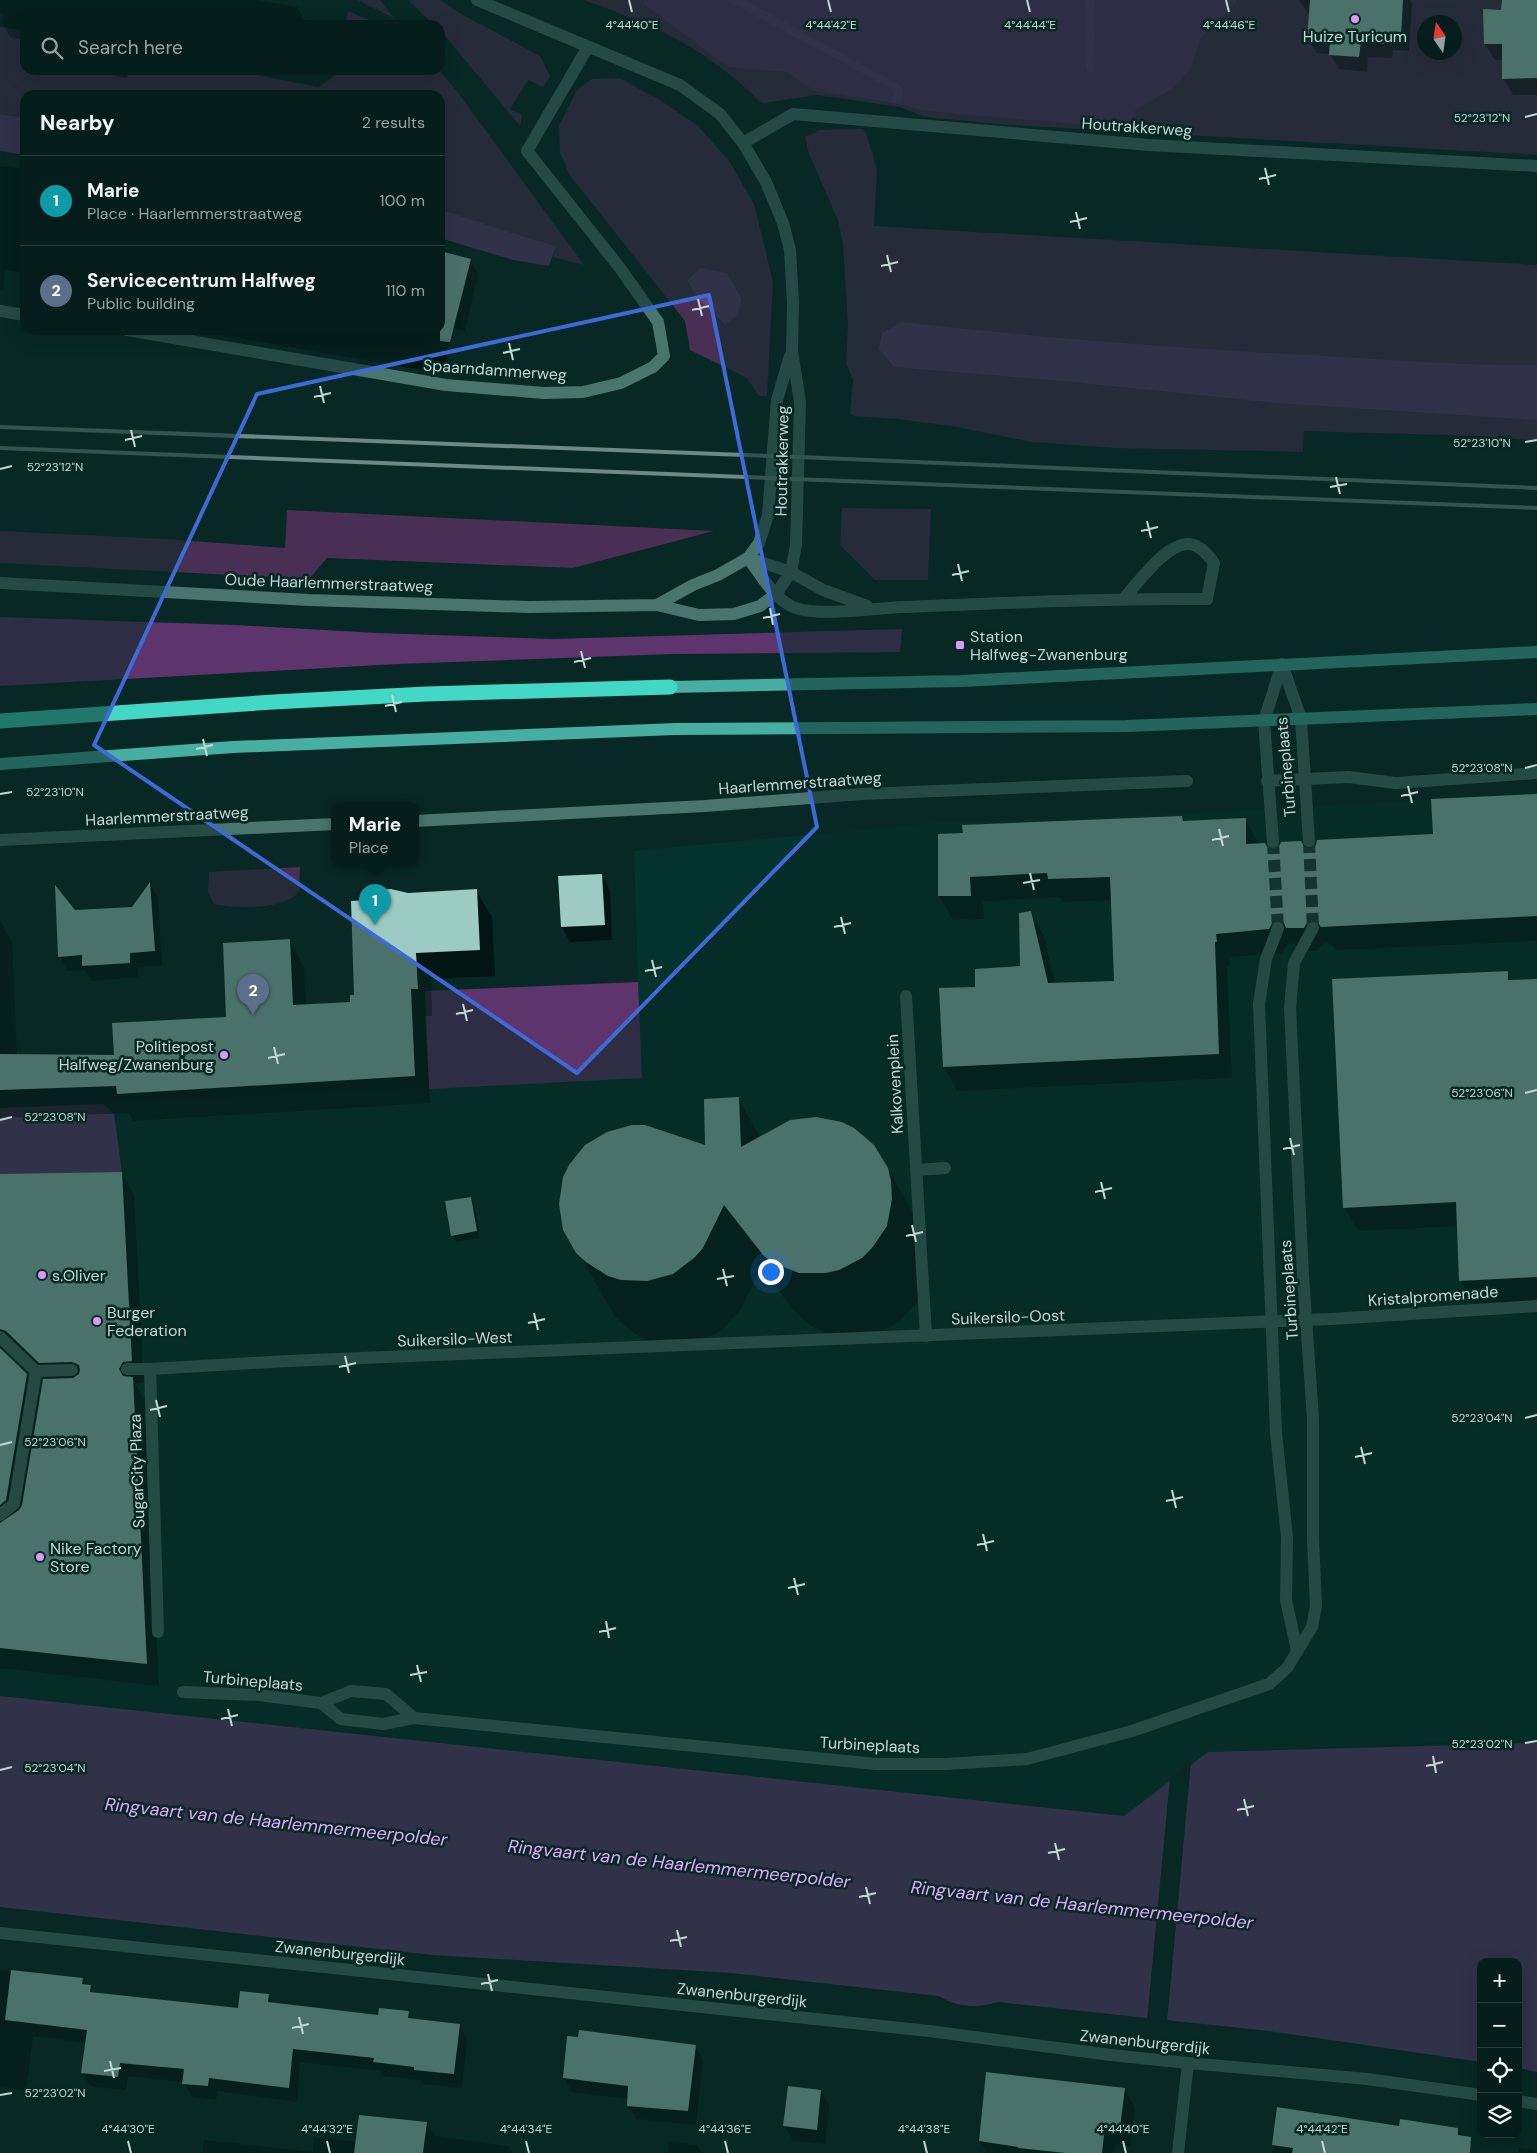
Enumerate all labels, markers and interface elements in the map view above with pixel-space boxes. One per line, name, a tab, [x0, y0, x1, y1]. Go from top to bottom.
marker: Huize Turicum	[1349, 13, 1361, 25]
north arrow	[1417, 15, 1462, 60]
text: 4°44'40"E	[605, 17, 659, 33]
text: 4°44'42"E	[805, 17, 857, 33]
text: 4°44'44"E	[1004, 17, 1056, 33]
text: 4°44'46"E	[1203, 17, 1255, 33]
search box	[20, 20, 445, 75]
place label: Huize Turicum	[1303, 26, 1407, 47]
icon: search	[38, 34, 66, 62]
text: Search here	[78, 35, 183, 60]
text: Nearby	[40, 109, 114, 137]
text: 52°23'12"N	[1454, 110, 1510, 126]
text: 2 results	[362, 112, 425, 133]
street label: Houtrakkerweg	[1081, 113, 1193, 141]
text: Marie	[87, 178, 139, 203]
text: 1	[53, 190, 59, 211]
text: 100 m	[380, 190, 425, 211]
text: Place · Haarlemmerstraatweg	[87, 203, 302, 224]
text: Servicecentrum Halfweg	[87, 268, 316, 293]
text: 2	[51, 280, 61, 301]
text: 110 m	[386, 280, 425, 301]
text: Public building	[87, 293, 195, 314]
street label: Spaarndammerweg	[422, 355, 568, 385]
street label: Houtrakkerweg	[771, 405, 793, 517]
text: 52°23'10"N	[1453, 435, 1511, 451]
text: 52°23'12"N	[27, 459, 83, 475]
street label: Oude Haarlemmerstraatweg	[224, 569, 434, 597]
place label: Station Halfweg-Zwanenburg	[970, 626, 1128, 665]
marker: Station Halfweg-Zwanenburg	[954, 639, 966, 651]
street label: Turbineplaats	[1271, 716, 1301, 818]
text: 52°23'08"N	[1451, 760, 1513, 776]
street label: Haarlemmerstraatweg	[718, 767, 882, 799]
text: 52°23'10"N	[26, 784, 84, 800]
street label: Haarlemmerstraatweg	[85, 801, 249, 831]
popup	[331, 802, 419, 867]
text: Marie	[349, 812, 401, 837]
text: Place	[349, 837, 389, 858]
pin: 1	[359, 884, 391, 925]
pin: 2	[237, 974, 269, 1015]
street label: Kalkovenplein	[882, 1034, 908, 1134]
place label: Politiepost Halfweg/Zwanenburg	[59, 1036, 214, 1075]
marker: Politiepost Halfweg/Zwanenburg	[218, 1049, 230, 1061]
text: 52°23'06"N	[1451, 1085, 1513, 1101]
text: 52°23'08"N	[24, 1109, 86, 1125]
street label: Turbineplaats	[1275, 1239, 1303, 1341]
your location	[758, 1259, 784, 1285]
place label: s.Oliver	[52, 1265, 106, 1286]
marker: s.Oliver	[36, 1269, 48, 1281]
street label: Kristalpromenade	[1367, 1281, 1499, 1311]
place label: Burger Federation	[107, 1302, 187, 1341]
street label: Suikersilo-Oost	[951, 1305, 1065, 1329]
marker: Burger Federation	[91, 1315, 103, 1327]
street label: Suikersilo-West	[397, 1326, 513, 1352]
text: 52°23'04"N	[1451, 1410, 1513, 1426]
street label: SugarCity Plaza	[125, 1414, 149, 1528]
text: 52°23'06"N	[24, 1434, 86, 1450]
place label: Nike Factory Store	[50, 1538, 142, 1577]
marker: Nike Factory Store	[34, 1551, 46, 1563]
street label: Turbineplaats	[202, 1666, 304, 1696]
street label: Turbineplaats	[819, 1732, 921, 1758]
text: 52°23'02"N	[1452, 1736, 1512, 1752]
text: 52°23'04"N	[24, 1760, 86, 1776]
water label: Ringvaart van de Haarlemmermeerpolder	[104, 1792, 450, 1852]
water label: Ringvaart van de Haarlemmermeerpolder	[507, 1834, 853, 1894]
water label: Ringvaart van de Haarlemmermeerpolder	[910, 1875, 1256, 1935]
street label: Zwanenburgerdijk	[274, 1936, 406, 1970]
map controls	[1477, 1958, 1522, 2138]
button: +	[1477, 1958, 1522, 2003]
street label: Zwanenburgerdijk	[676, 1978, 808, 2012]
button: −	[1477, 2003, 1522, 2048]
street label: Zwanenburgerdijk	[1079, 2025, 1211, 2059]
button: locate	[1477, 2048, 1522, 2093]
text: 52°23'02"N	[25, 2085, 85, 2101]
button: layers	[1477, 2093, 1522, 2138]
text: 4°44'30"E	[101, 2121, 155, 2137]
text: 4°44'32"E	[301, 2121, 353, 2137]
text: 4°44'34"E	[500, 2121, 552, 2137]
text: 4°44'36"E	[699, 2121, 752, 2137]
text: 4°44'38"E	[898, 2121, 950, 2137]
text: 4°44'40"E	[1096, 2121, 1150, 2137]
text: 4°44'42"E	[1296, 2121, 1348, 2137]

